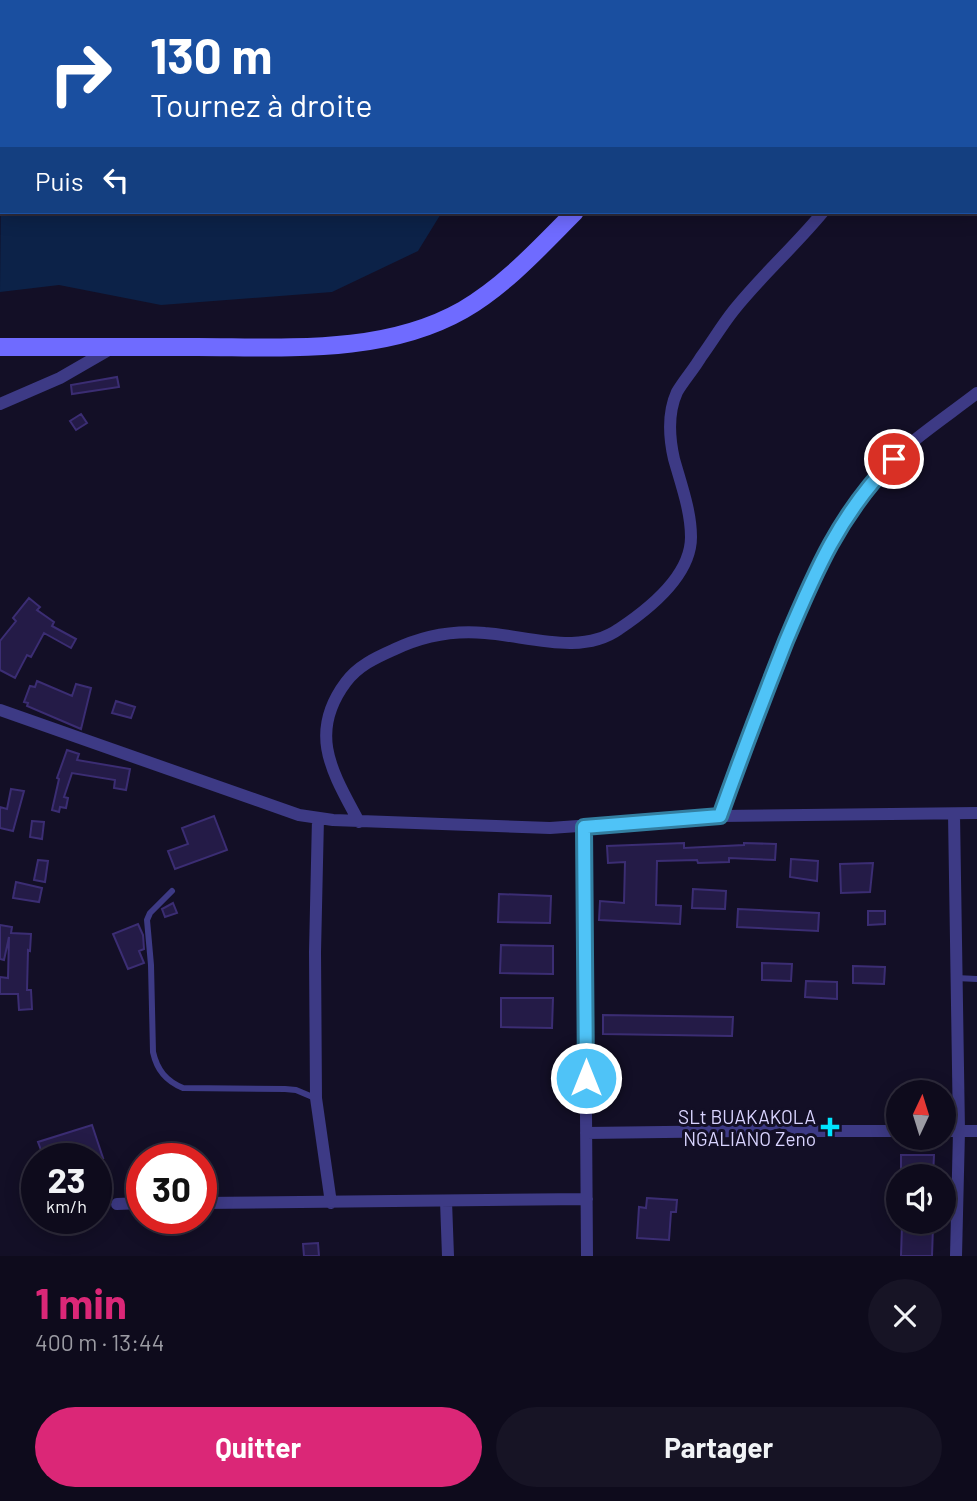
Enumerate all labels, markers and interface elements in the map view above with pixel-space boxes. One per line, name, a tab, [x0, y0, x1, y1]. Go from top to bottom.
text: 130 m	[150, 25, 272, 84]
icon: right	[35, 28, 126, 119]
text: Tournez à droite	[150, 85, 372, 123]
icon: left	[97, 161, 135, 199]
text: Puis	[35, 165, 83, 196]
pin	[864, 429, 924, 489]
icon: arrive	[875, 440, 913, 478]
position arrow	[549, 1041, 623, 1115]
north arrow	[886, 1080, 956, 1150]
map controls	[886, 1080, 956, 1234]
place label: SLt BUAKAKOLA NGALIANO Zeno	[678, 1105, 816, 1150]
marker: SLt BUAKAKOLA NGALIANO Zeno	[822, 1119, 838, 1135]
speed limit sign: 30	[126, 1143, 217, 1234]
text: 23	[47, 1158, 86, 1200]
button: sound	[886, 1164, 956, 1234]
text: km/h	[46, 1195, 87, 1217]
text: 1 min	[35, 1277, 127, 1327]
button: close	[868, 1279, 942, 1353]
text: 400 m · 13:44	[35, 1328, 164, 1356]
button: Quitter	[35, 1407, 482, 1487]
button: Partager	[496, 1407, 942, 1487]

